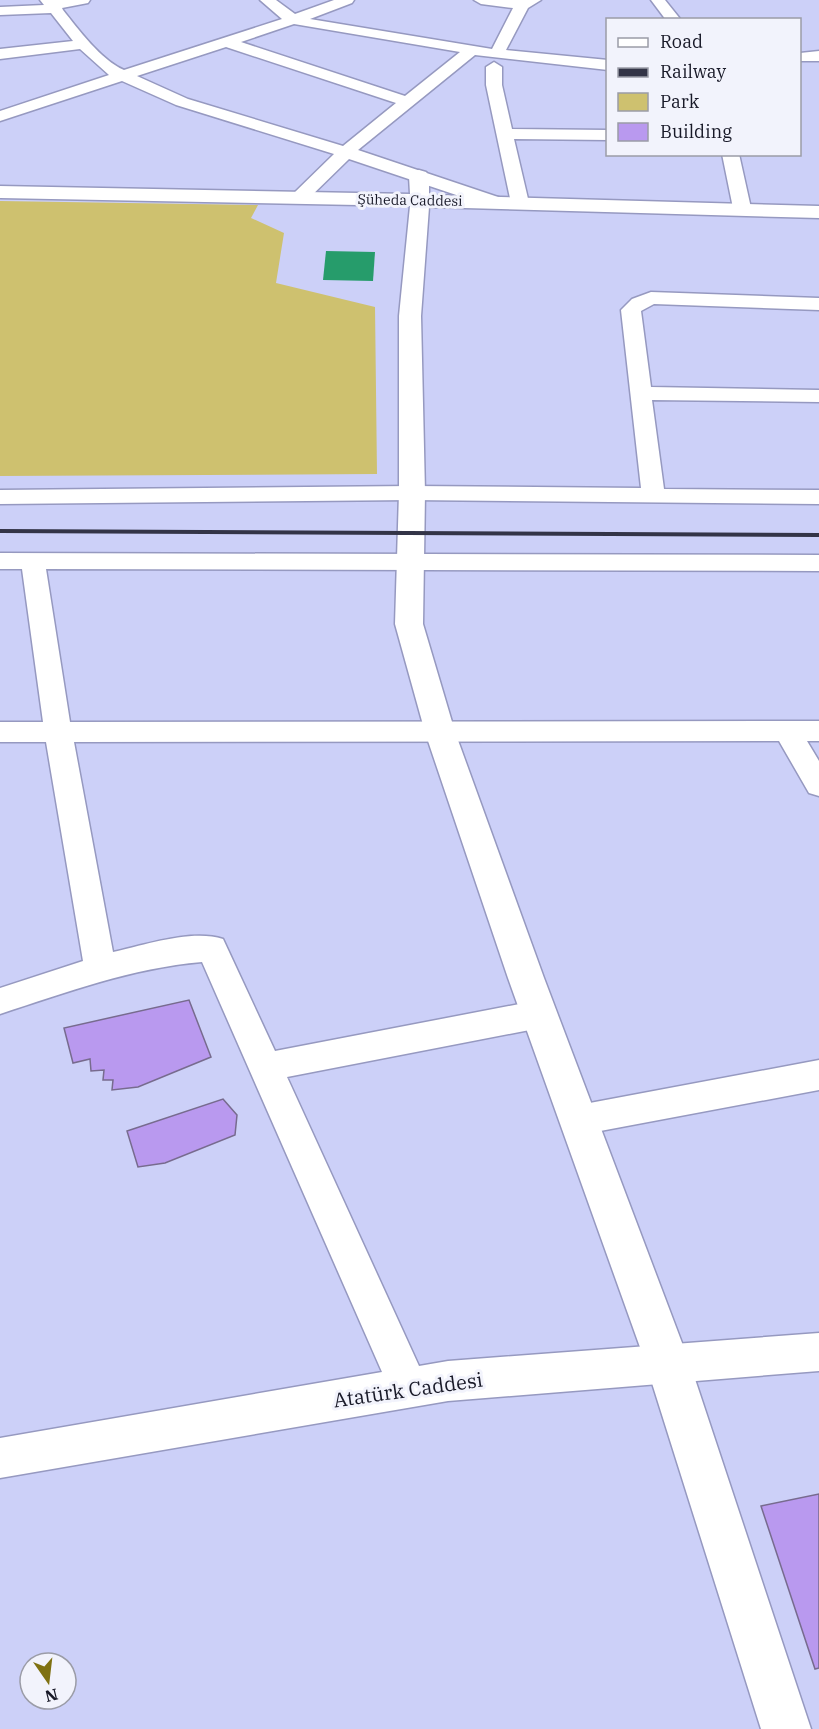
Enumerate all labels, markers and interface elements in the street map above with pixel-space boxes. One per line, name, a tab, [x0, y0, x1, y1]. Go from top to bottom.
legend	[606, 18, 801, 156]
text: Road	[660, 30, 703, 53]
text: Railway	[660, 60, 726, 83]
text: Park	[660, 90, 700, 113]
text: Building	[660, 120, 732, 143]
street label: Şüheda Caddesi	[357, 190, 463, 210]
street label: Atatürk Caddesi	[331, 1366, 484, 1413]
north arrow	[18, 1651, 78, 1711]
text: N	[43, 1684, 60, 1707]

